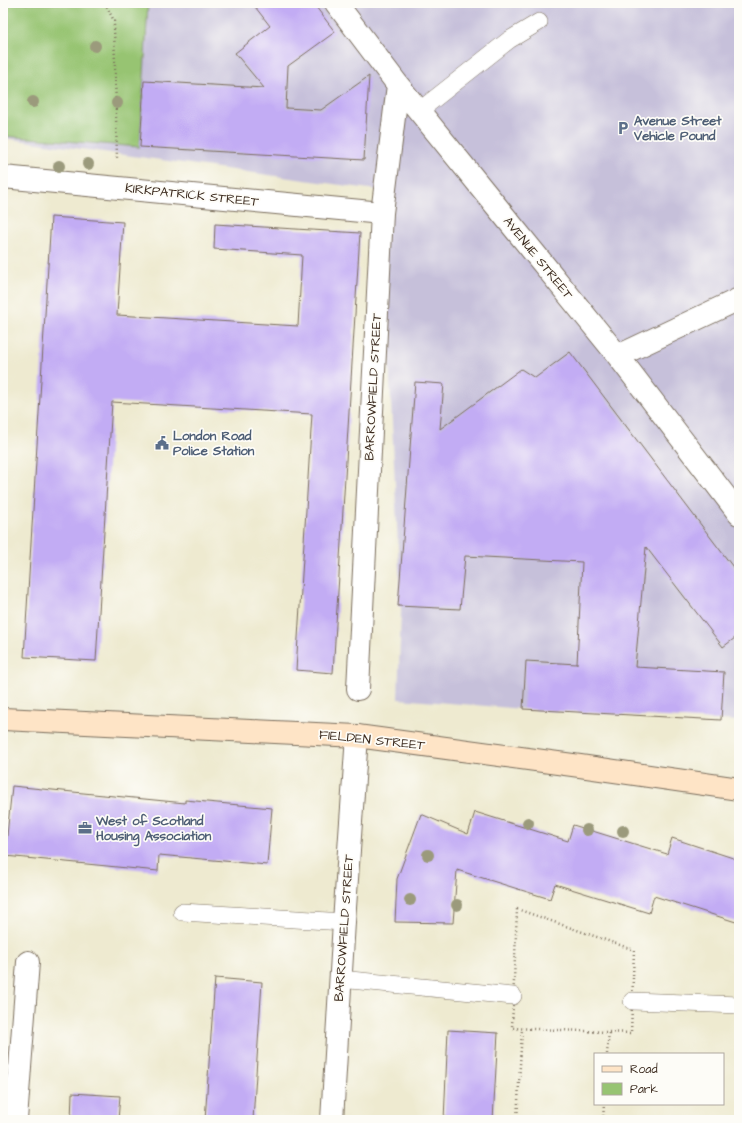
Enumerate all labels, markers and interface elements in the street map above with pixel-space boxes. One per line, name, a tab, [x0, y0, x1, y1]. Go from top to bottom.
place label: Avenue Street Vehicle Pound	[633, 112, 722, 145]
parking icon: Avenue Street Vehicle Pound	[615, 120, 631, 136]
street label: KIRKPATRICK STREET	[124, 179, 261, 211]
street label: AVENUE STREET	[499, 213, 578, 304]
street label: BARROWFIELD STREET	[360, 312, 386, 461]
place label: London Road Police Station	[173, 427, 255, 460]
public building icon: London Road Police Station	[154, 435, 170, 451]
street label: FIELDEN STREET	[318, 725, 427, 755]
place label: West of Scotland Housing Association	[95, 812, 212, 847]
office icon: West of Scotland Housing Association	[77, 820, 93, 836]
street label: BARROWFIELD STREET	[330, 853, 358, 1002]
legend	[594, 1053, 724, 1105]
text: Road	[630, 1061, 658, 1078]
text: Park	[630, 1081, 658, 1098]

